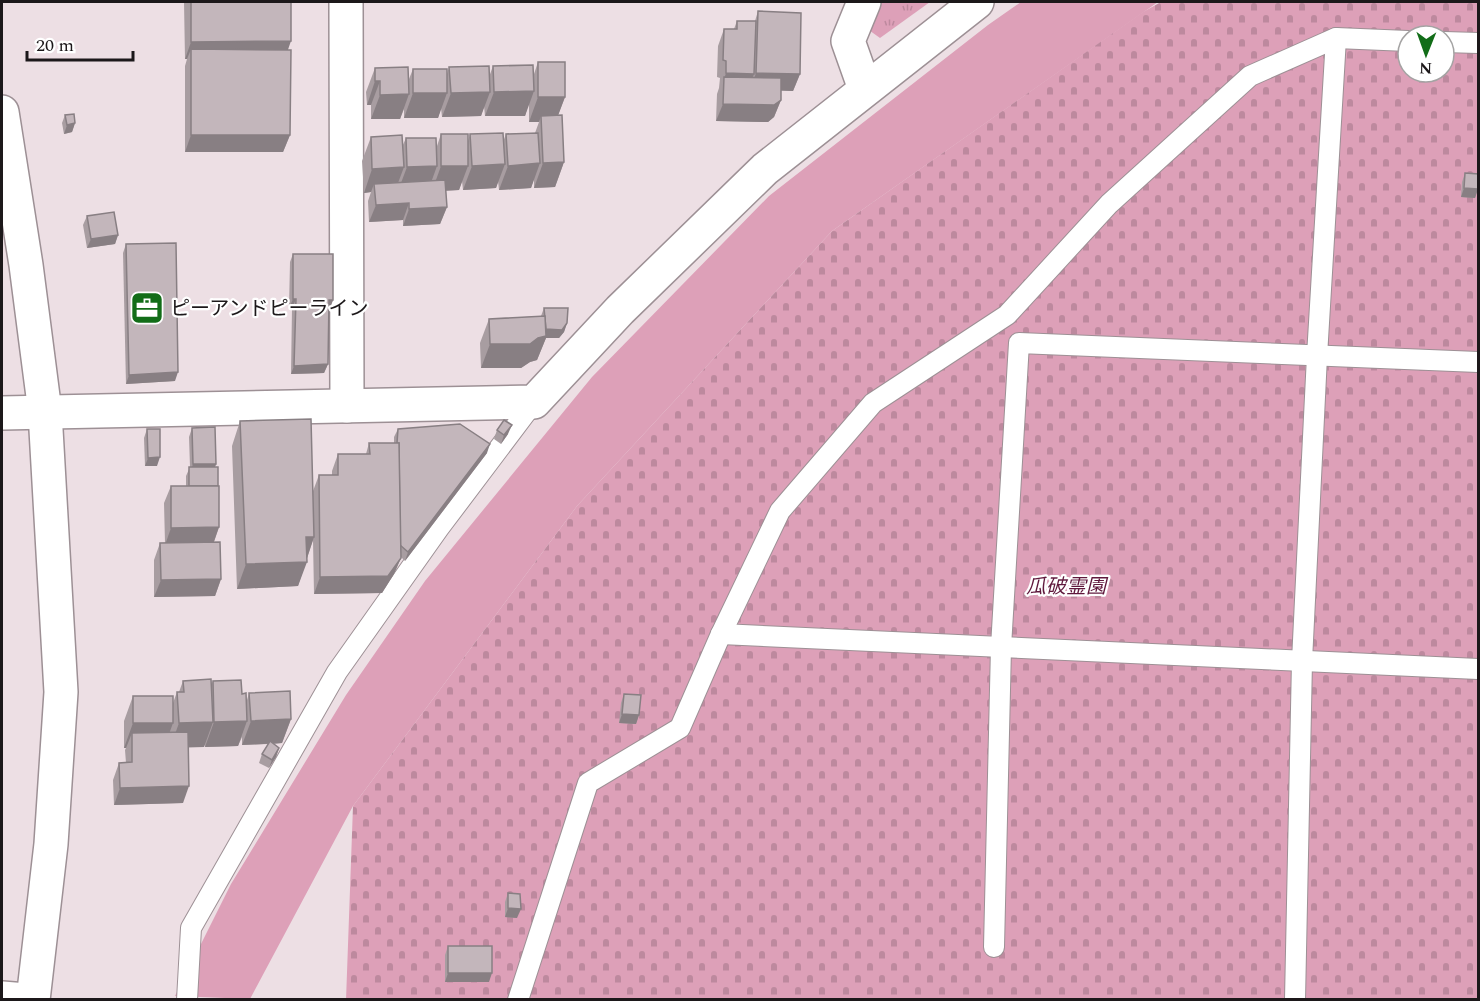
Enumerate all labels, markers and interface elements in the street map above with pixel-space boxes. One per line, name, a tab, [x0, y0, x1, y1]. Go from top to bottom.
scale bar	[27, 24, 134, 62]
north arrow	[1396, 24, 1456, 84]
text: 20 m	[36, 32, 74, 59]
text: N	[1419, 56, 1432, 80]
office icon: ピーアンドピーライン	[129, 290, 165, 326]
place label: ピーアンドピーライン	[170, 294, 368, 324]
park label: 瓜破霊園	[1026, 572, 1109, 602]

